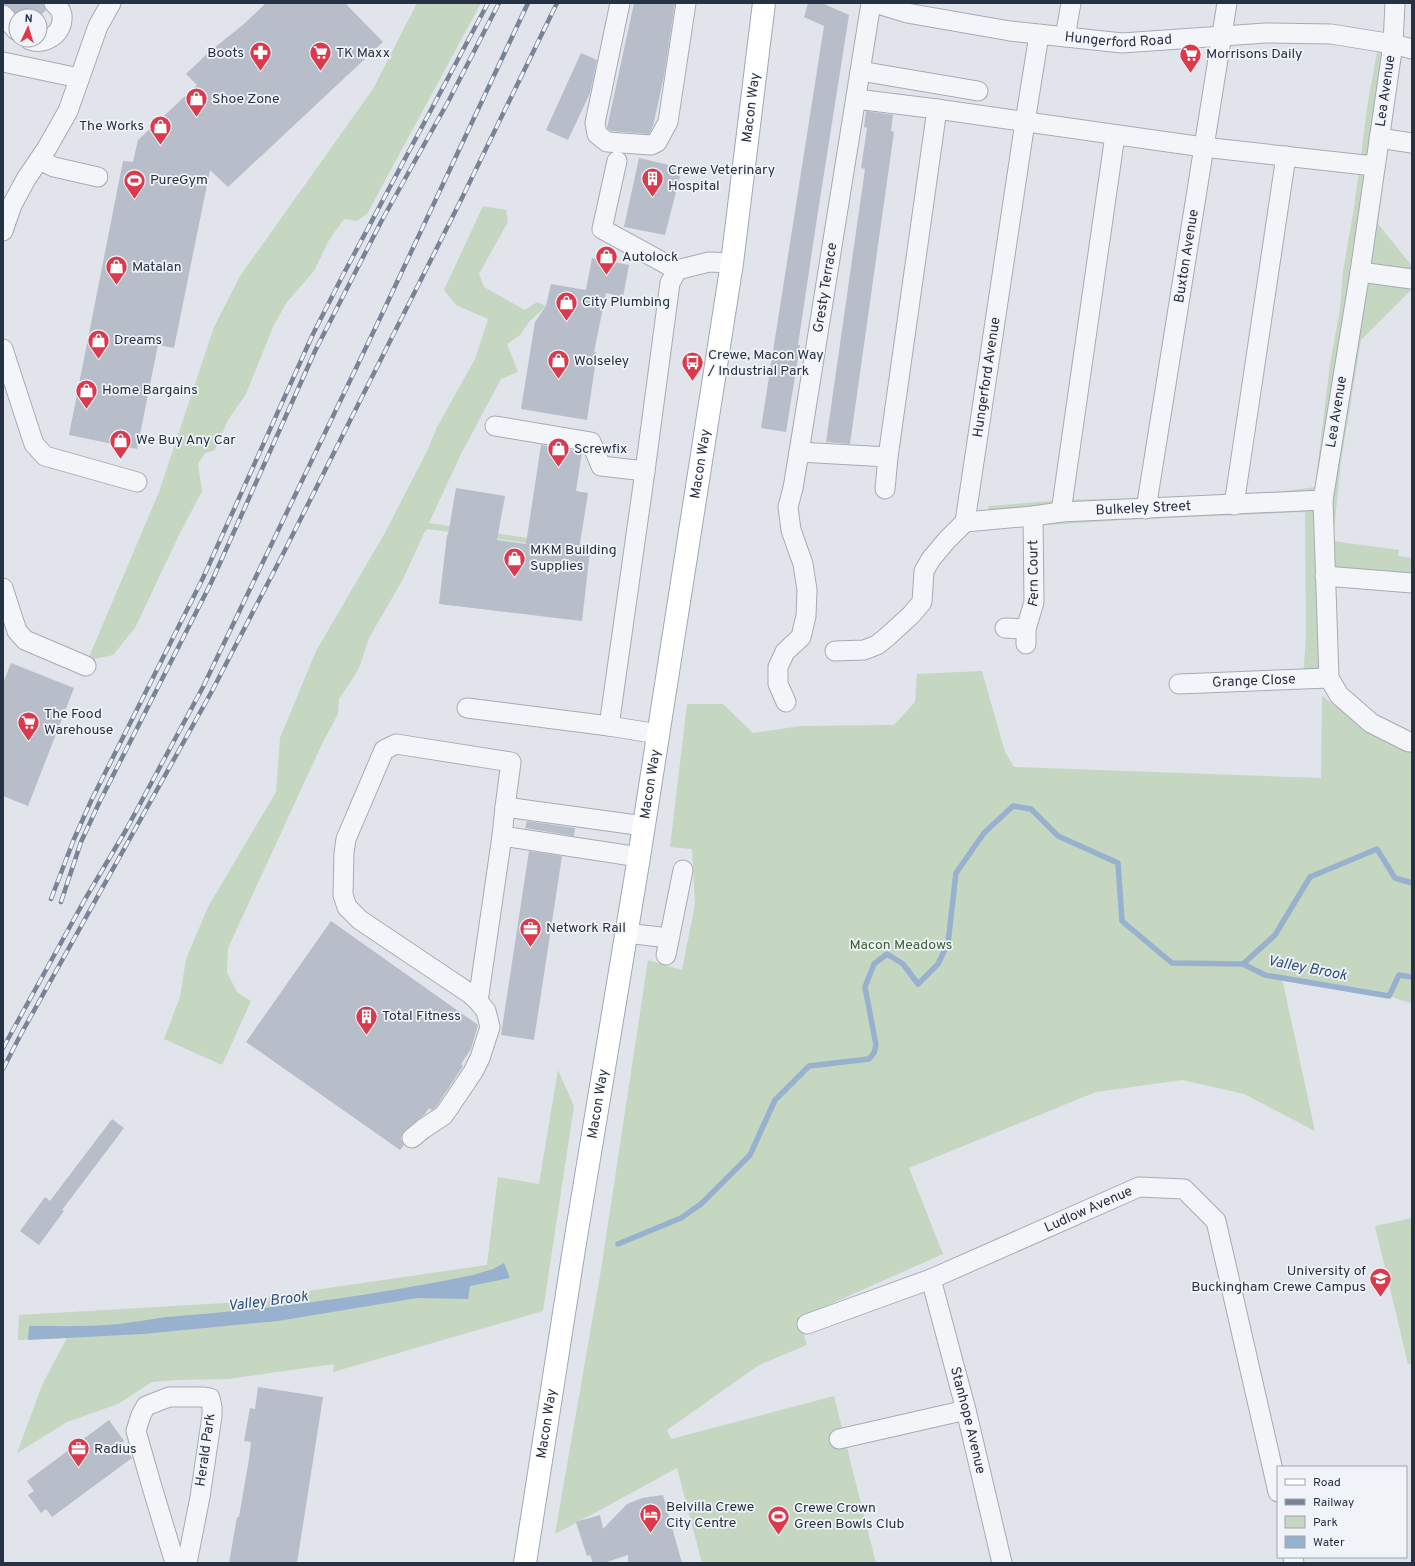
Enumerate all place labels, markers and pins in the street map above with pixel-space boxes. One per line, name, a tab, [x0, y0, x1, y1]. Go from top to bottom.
pharmacy icon: Boots	[247, 40, 273, 73]
supermarket icon: TK Maxx	[308, 40, 334, 73]
supermarket icon: Morrisons Daily	[1177, 41, 1203, 74]
place label: Boots	[207, 45, 244, 62]
place label: TK Maxx	[336, 45, 390, 62]
place label: Morrisons Daily	[1206, 46, 1303, 63]
shop icon: Shoe Zone	[183, 86, 209, 119]
place label: Shoe Zone	[212, 91, 280, 108]
shop icon: The Works	[147, 113, 173, 146]
place label: The Works	[79, 118, 144, 135]
place label: Crewe Veterinary Hospital	[668, 162, 775, 195]
building icon: Crewe Veterinary Hospital	[639, 165, 665, 198]
sports icon: PureGym	[122, 167, 148, 200]
place label: PureGym	[150, 172, 208, 189]
shop icon: Autolock	[594, 244, 620, 277]
place label: Autolock	[622, 249, 678, 266]
shop icon: Matalan	[104, 254, 130, 287]
place label: Matalan	[132, 259, 182, 276]
shop icon: City Plumbing	[554, 289, 580, 322]
place label: City Plumbing	[582, 294, 670, 311]
shop icon: Dreams	[85, 327, 111, 360]
place label: Dreams	[114, 332, 162, 349]
place label: Crewe, Macon Way / Industrial Park	[707, 347, 824, 380]
shop icon: Wolseley	[546, 348, 572, 381]
bus stop icon: Crewe, Macon Way / Industrial Park	[679, 350, 705, 383]
place label: Wolseley	[574, 353, 629, 370]
shop icon: Home Bargains	[74, 377, 100, 410]
place label: Home Bargains	[102, 382, 198, 399]
shop icon: We Buy Any Car	[107, 427, 133, 460]
place label: We Buy Any Car	[136, 432, 236, 449]
shop icon: Screwfix	[545, 436, 571, 469]
place label: Screwfix	[574, 441, 627, 458]
place label: MKM Building Supplies	[530, 542, 617, 575]
shop icon: MKM Building Supplies	[502, 545, 528, 578]
place label: The Food Warehouse	[44, 706, 113, 739]
supermarket icon: The Food Warehouse	[15, 709, 41, 742]
office icon: Network Rail	[518, 915, 544, 948]
place label: Network Rail	[546, 920, 626, 937]
building icon: Total Fitness	[353, 1003, 379, 1036]
place label: Total Fitness	[382, 1008, 461, 1025]
place label: University of Buckingham Crewe Campus	[1191, 1263, 1366, 1296]
school or university icon: University of Buckingham Crewe Campus	[1368, 1266, 1394, 1299]
office icon: Radius	[66, 1436, 92, 1469]
place label: Radius	[94, 1441, 137, 1458]
place label: Belvilla Crewe City Centre	[666, 1499, 754, 1532]
place label: Crewe Crown Green Bowls Club	[794, 1500, 904, 1533]
hotel icon: Belvilla Crewe City Centre	[638, 1502, 664, 1535]
sports icon: Crewe Crown Green Bowls Club	[765, 1503, 791, 1536]

